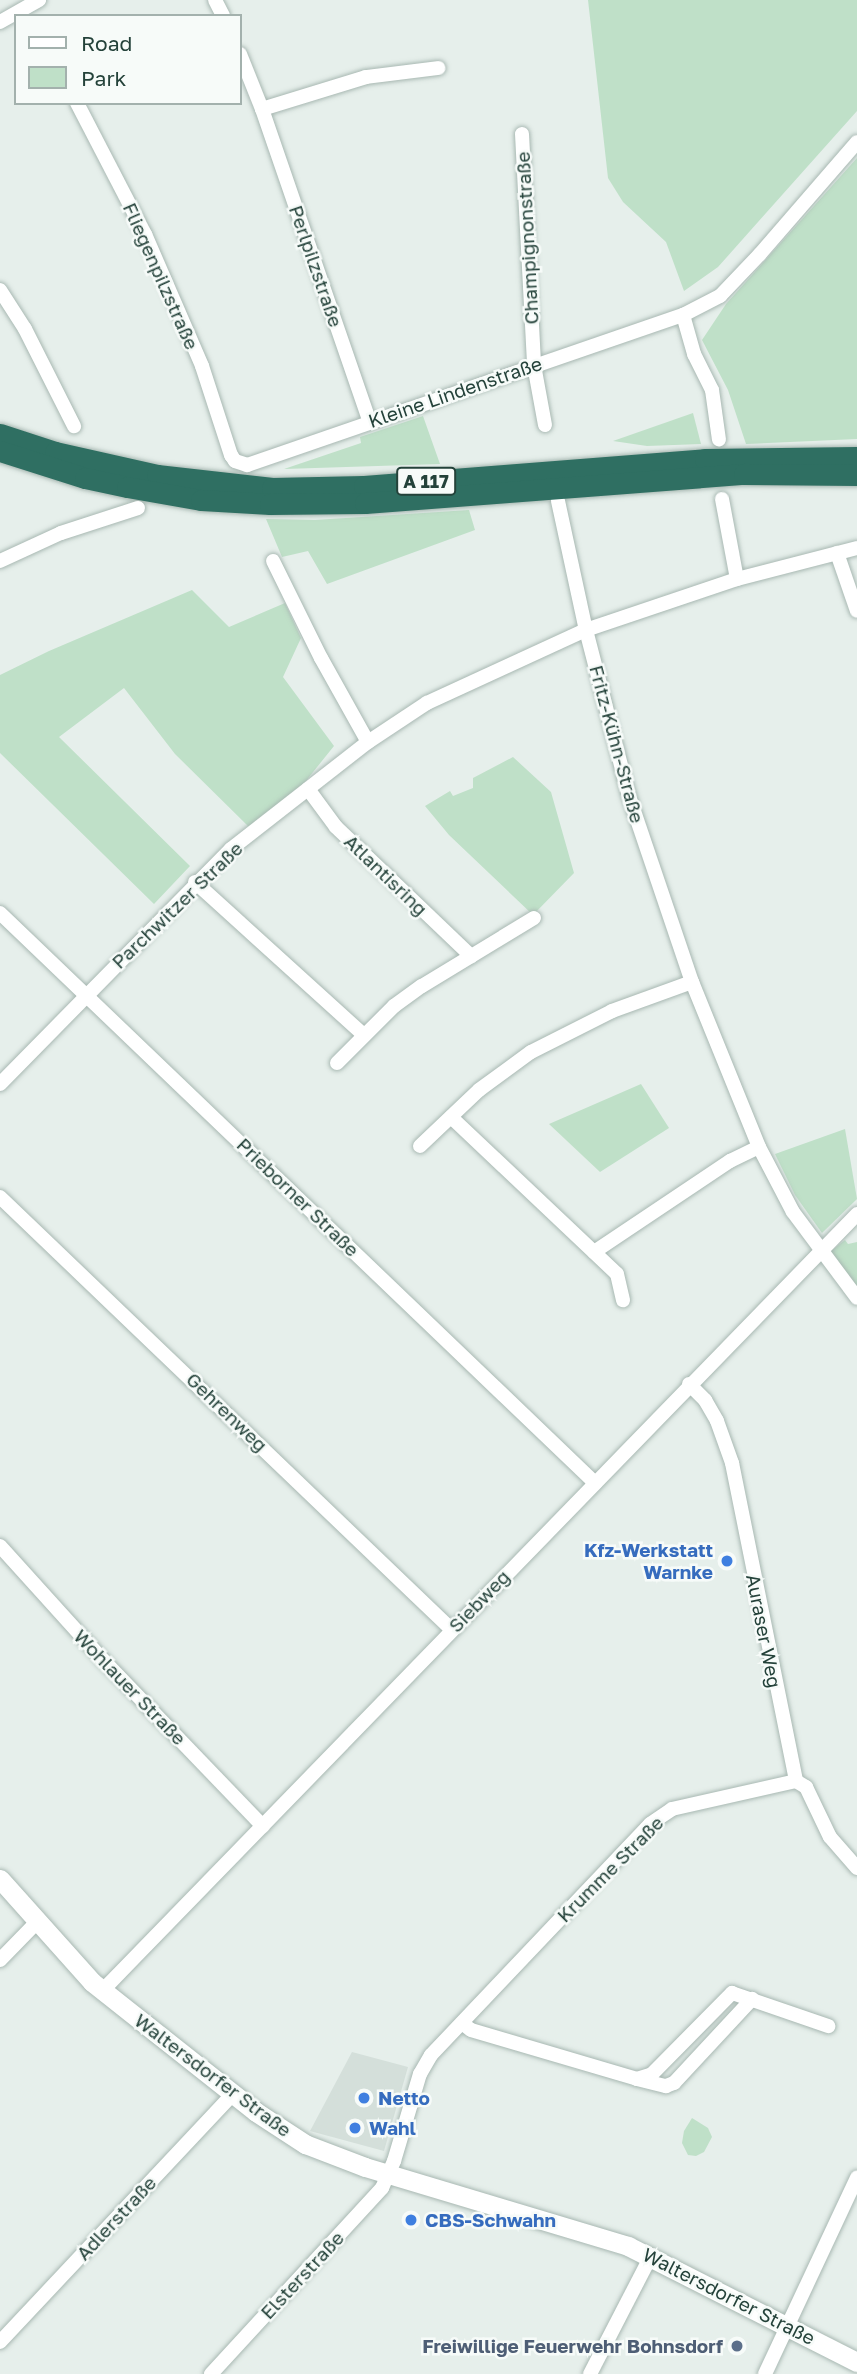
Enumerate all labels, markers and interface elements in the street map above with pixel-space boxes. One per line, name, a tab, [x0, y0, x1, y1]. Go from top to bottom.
legend	[14, 14, 242, 105]
text: Road	[81, 30, 132, 56]
text: Park	[81, 65, 126, 91]
street label: Champignonstraße	[511, 151, 543, 325]
street label: Fliegenpilzstraße	[118, 199, 204, 353]
street label: Perlpilzstraße	[285, 202, 347, 330]
street label: Kleine Lindenstraße	[365, 352, 545, 432]
road number: A 117	[394, 466, 458, 495]
street label: Fritz-Kühn-Straße	[585, 663, 649, 825]
street label: Atlantisring	[340, 830, 432, 920]
street label: Parchwitzer Straße	[107, 837, 247, 973]
street label: Prieborner Straße	[232, 1133, 364, 1261]
street label: Gehrenweg	[182, 1368, 272, 1456]
place label: Kfz-Werkstatt Warnke	[584, 1539, 713, 1583]
marker: Kfz-Werkstatt Warnke	[719, 1553, 735, 1569]
street label: Siebweg	[444, 1565, 514, 1637]
street label: Auraser Weg	[742, 1572, 786, 1690]
street label: Wohlauer Straße	[69, 1625, 191, 1749]
street label: Krumme Straße	[552, 1811, 668, 1927]
street label: Waltersdorfer Straße	[130, 2009, 296, 2141]
place label: Netto	[378, 2087, 430, 2109]
marker: Netto	[356, 2090, 372, 2106]
place label: Wahl	[369, 2117, 416, 2139]
marker: Wahl	[347, 2120, 363, 2136]
street label: Adlerstraße	[71, 2171, 161, 2265]
place label: CBS-Schwahn	[425, 2209, 556, 2231]
marker: CBS-Schwahn	[403, 2212, 419, 2228]
street label: Elsterstraße	[256, 2226, 348, 2324]
street label: Waltersdorfer Straße	[639, 2243, 819, 2349]
place label: Freiwillige Feuerwehr Bohnsdorf	[422, 2335, 723, 2357]
marker: Freiwillige Feuerwehr Bohnsdorf	[729, 2338, 745, 2354]

